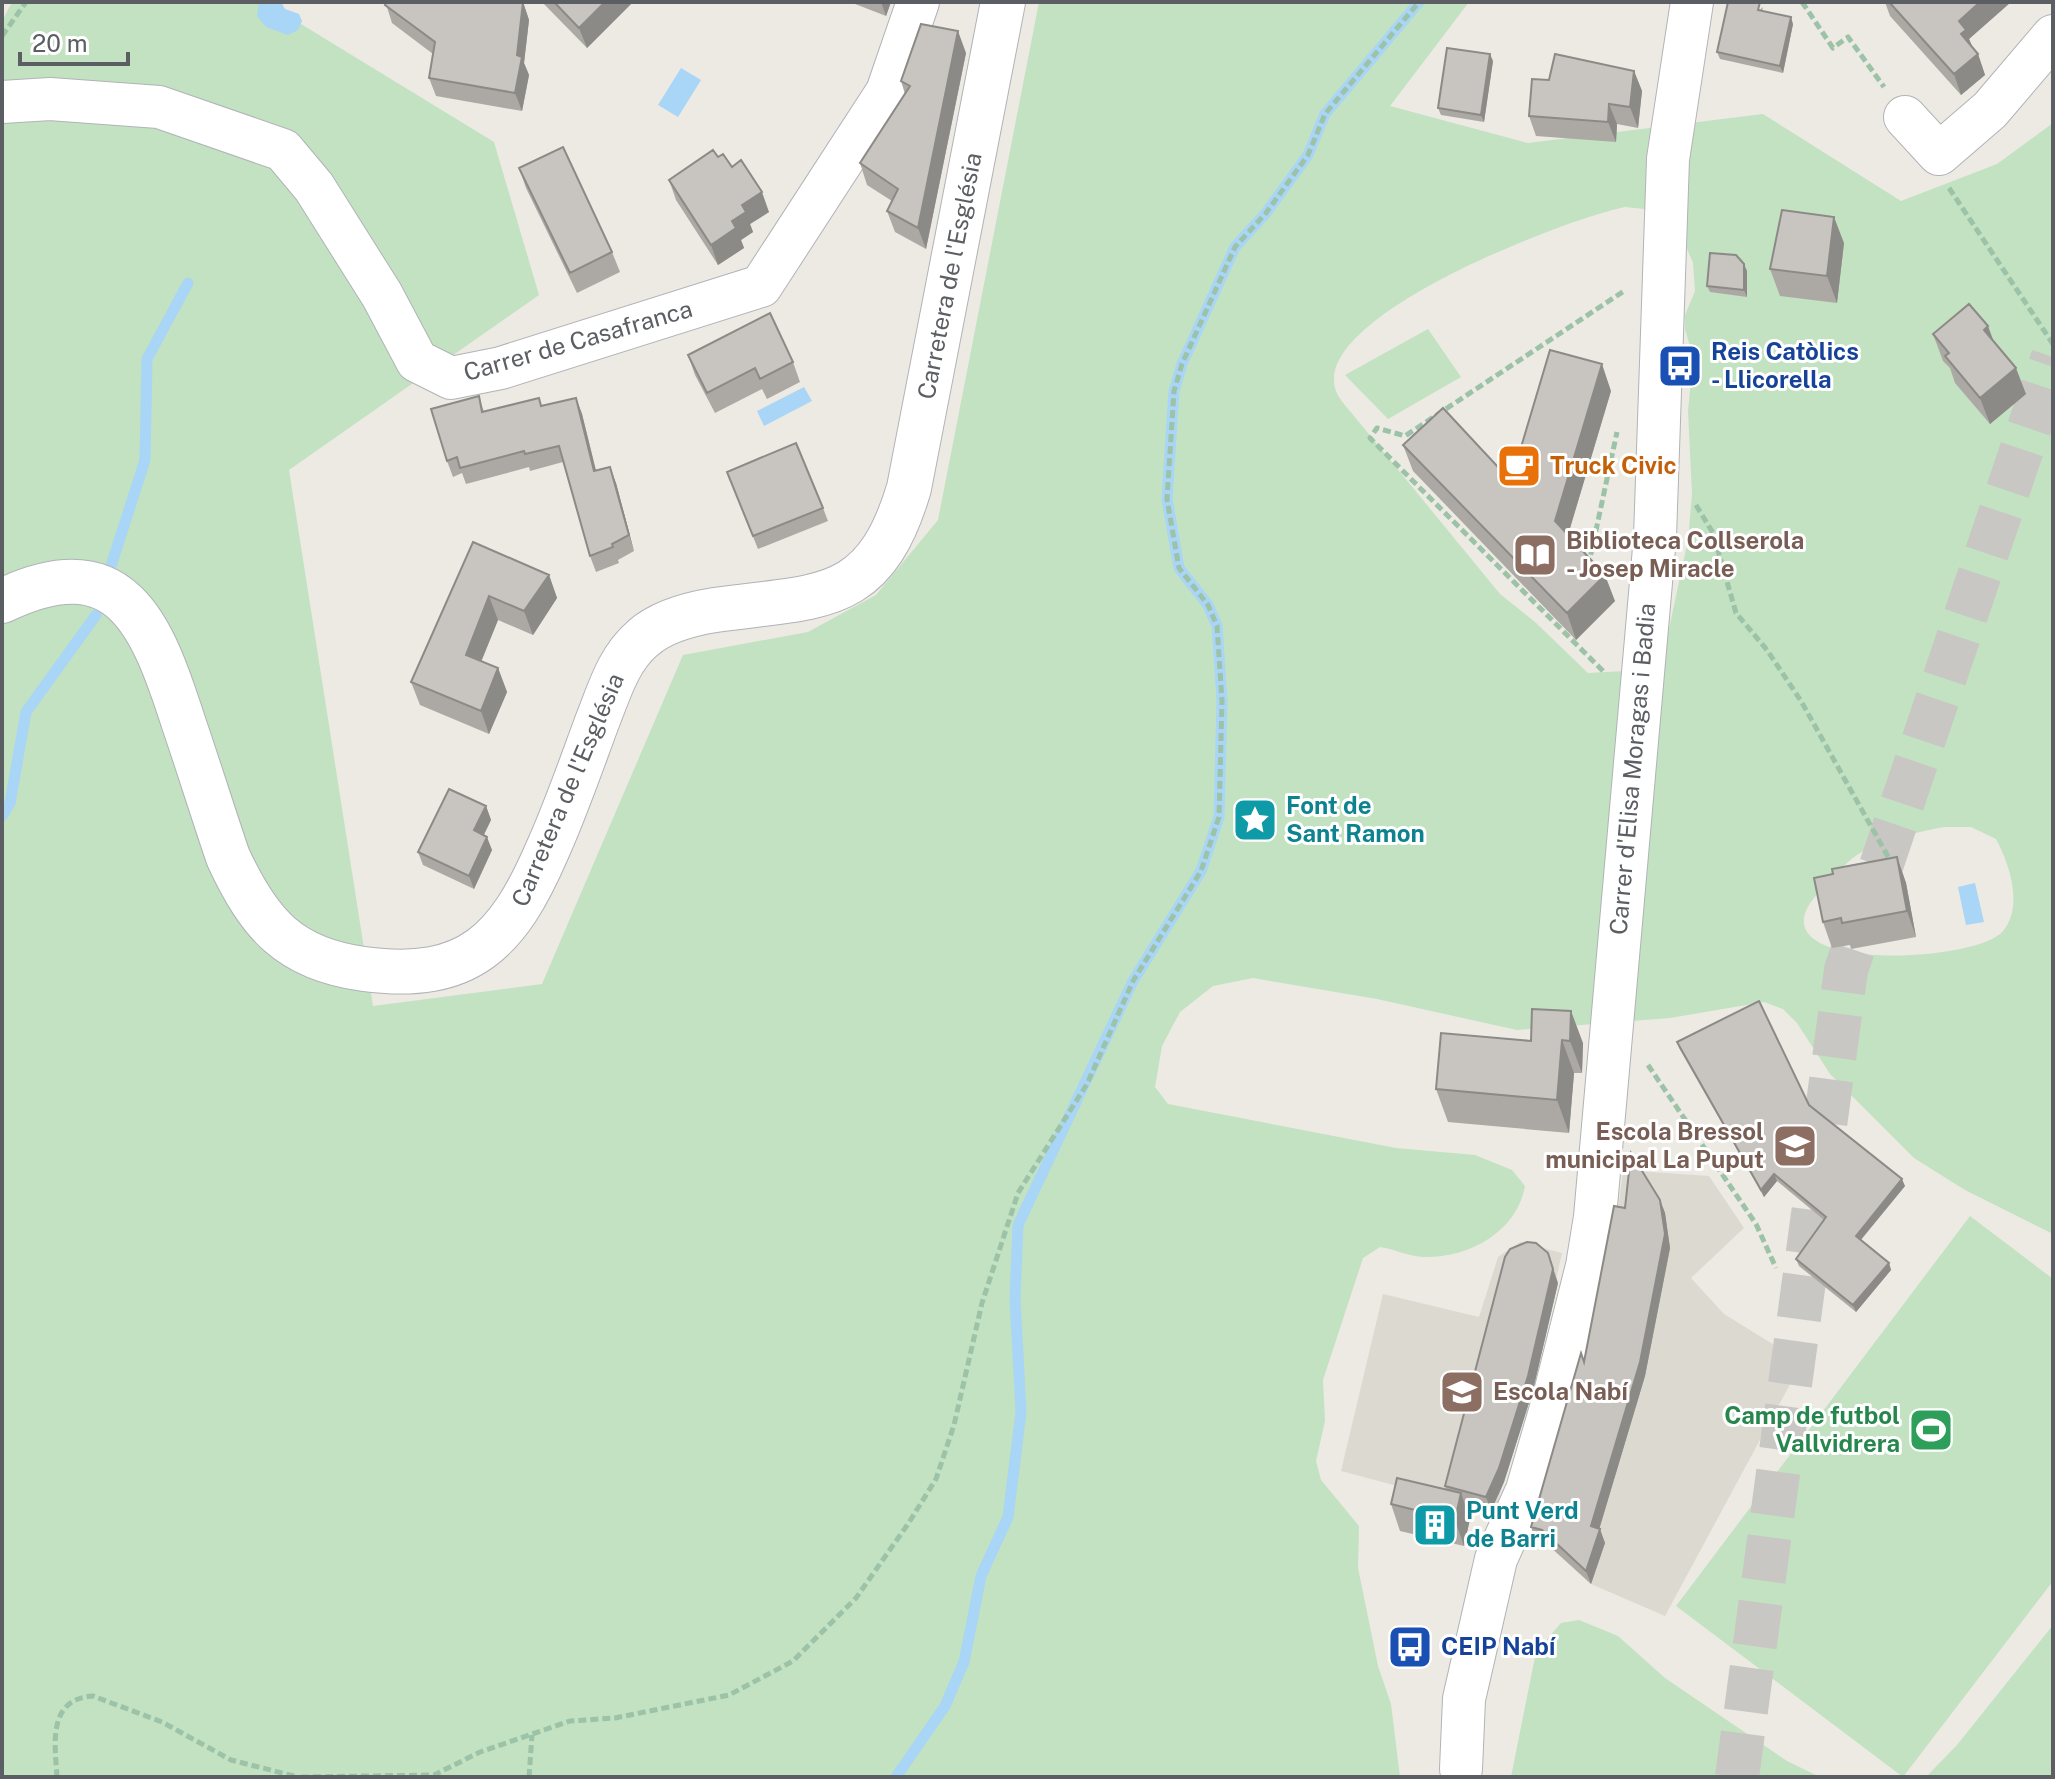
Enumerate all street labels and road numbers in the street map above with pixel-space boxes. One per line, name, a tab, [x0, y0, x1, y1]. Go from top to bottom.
street label: Carretera de l'Església	[911, 150, 987, 401]
street label: Carrer de Casafranca	[460, 294, 695, 386]
street label: Carrer d'Elisa Moragas i Badia	[1604, 602, 1660, 936]
street label: Carretera de l'Església	[505, 669, 629, 910]

